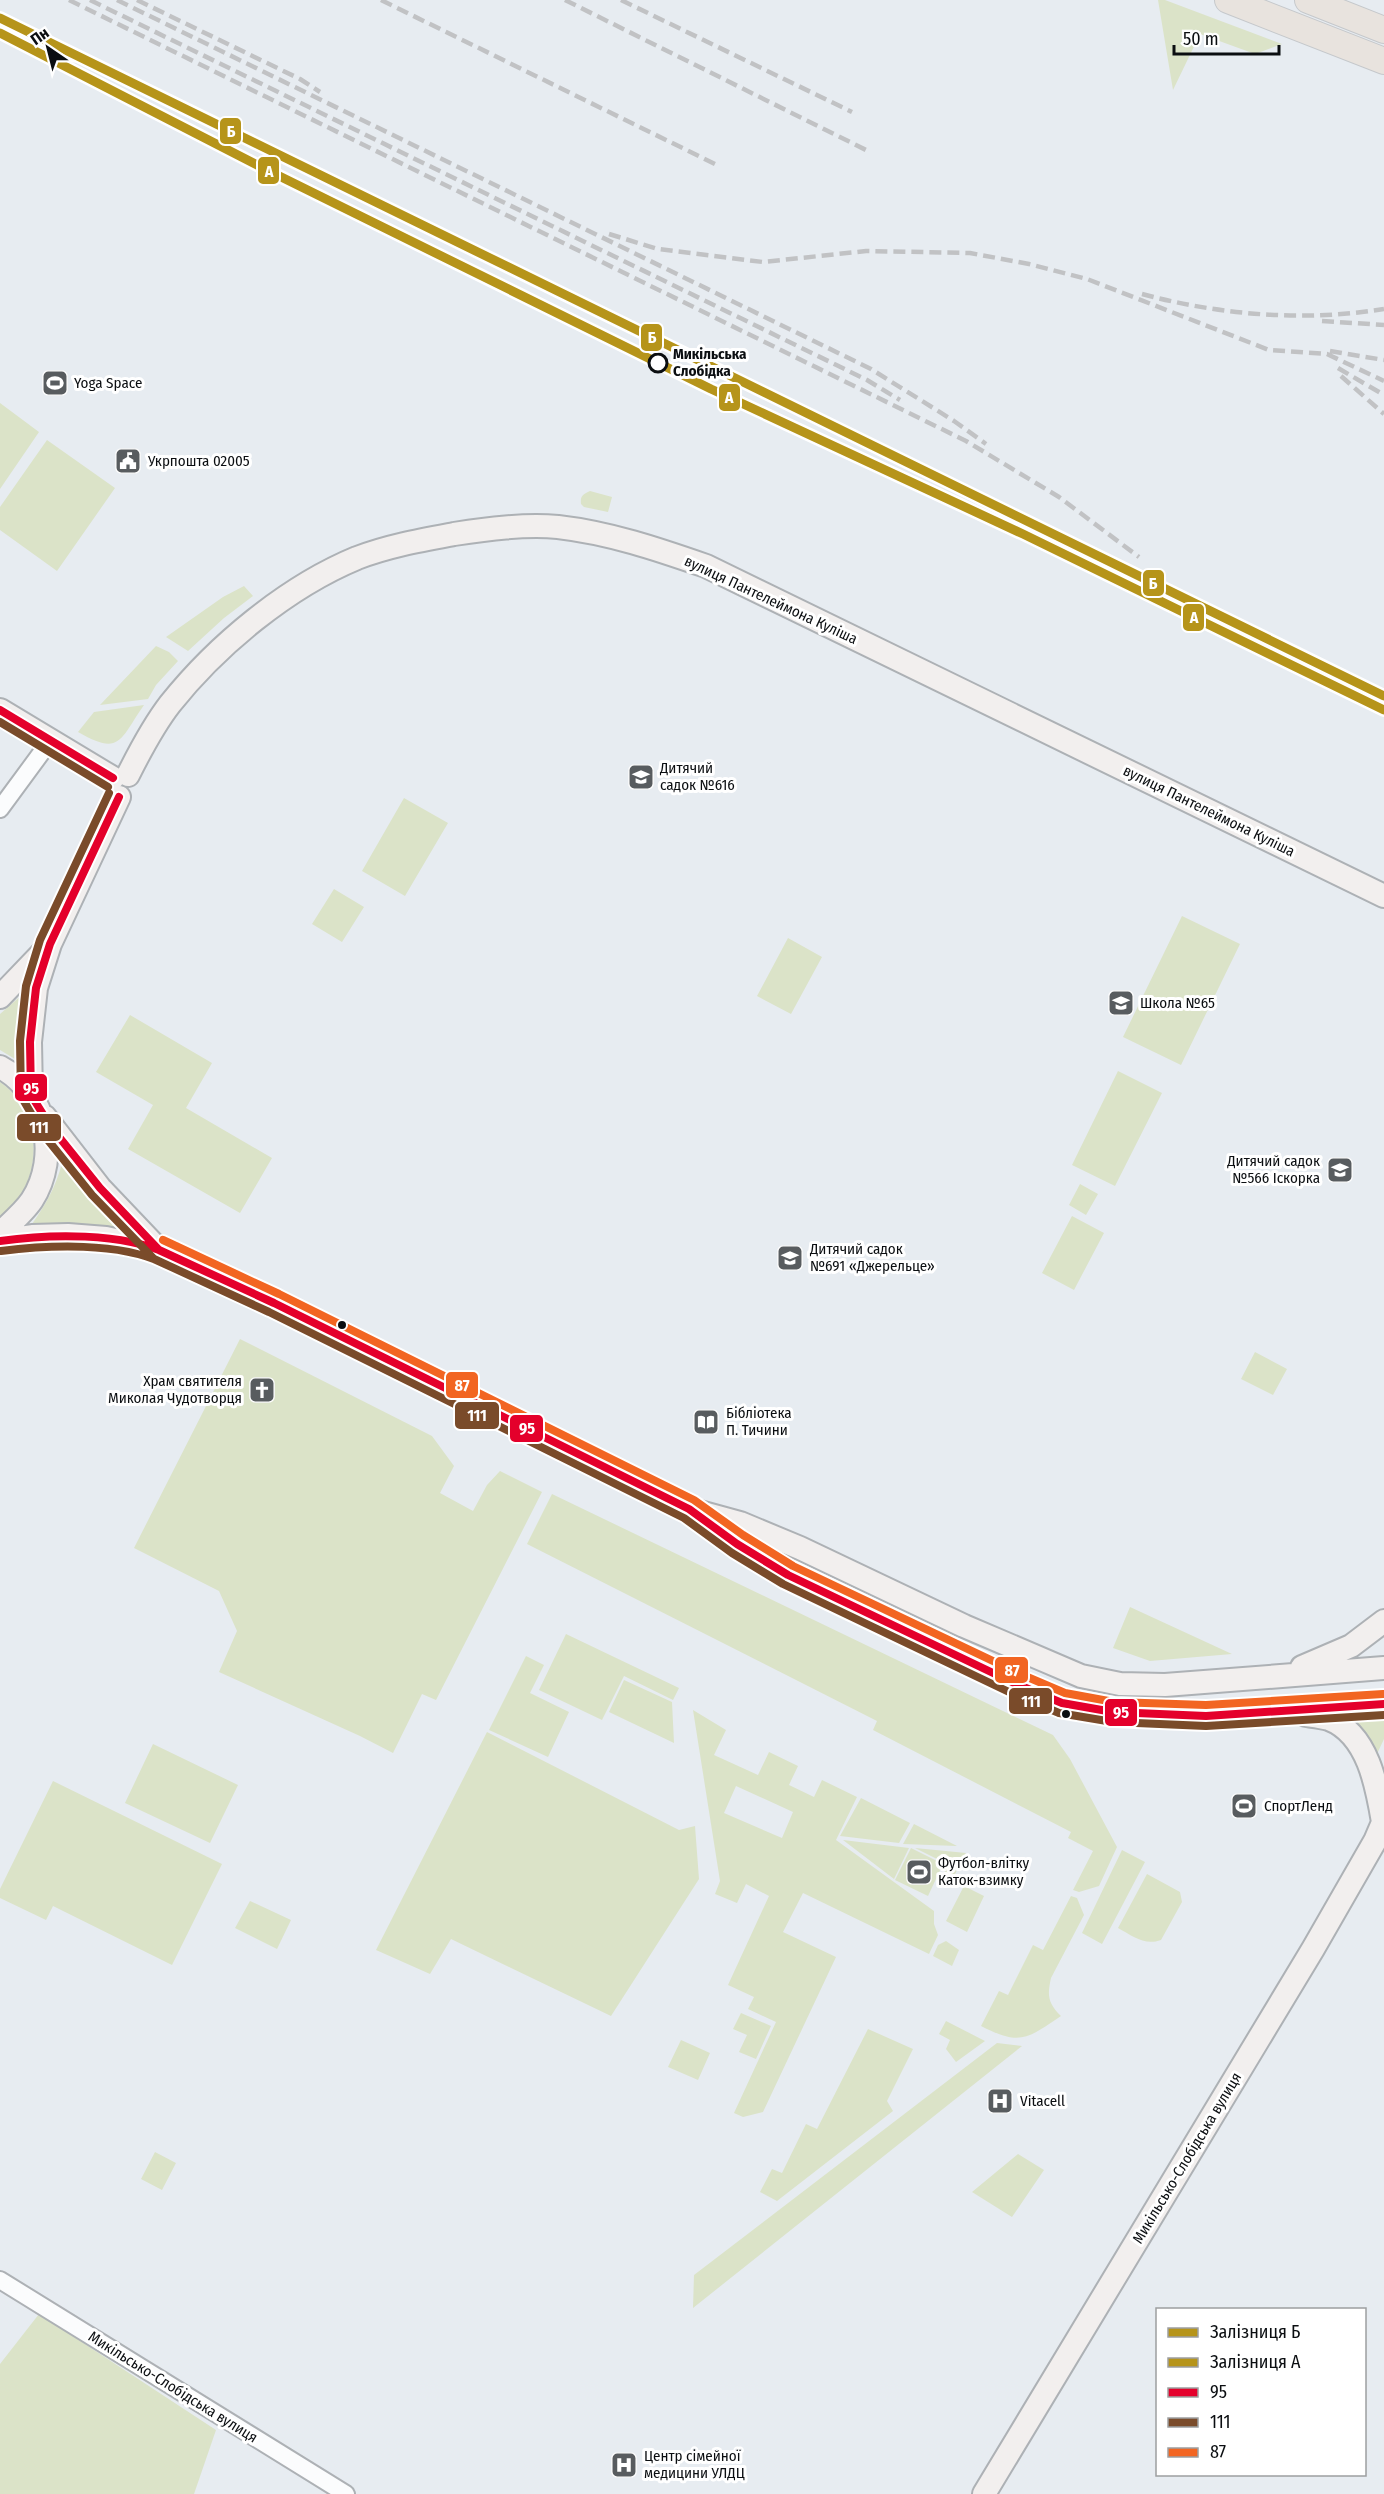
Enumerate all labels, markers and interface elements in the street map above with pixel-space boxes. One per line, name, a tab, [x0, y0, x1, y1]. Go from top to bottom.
north arrow	[18, 18, 78, 78]
scale bar	[1174, 18, 1279, 56]
text: Пн	[27, 23, 53, 49]
text: 50 m	[1183, 28, 1219, 50]
line badge: Б	[219, 117, 242, 145]
text: Б	[227, 122, 236, 141]
line badge: A	[257, 156, 280, 185]
text: A	[264, 162, 274, 181]
line badge: Б	[640, 323, 663, 352]
text: Б	[648, 328, 657, 347]
place label: Микільська Слобідка	[673, 345, 747, 380]
marker: Микільська Слобідка	[648, 353, 668, 373]
sports icon: Yoga Space	[40, 368, 70, 398]
place label: Yoga Space	[74, 374, 142, 392]
line badge: A	[718, 383, 741, 412]
text: A	[724, 388, 734, 407]
public building icon: Укрпошта 02005	[113, 446, 143, 476]
place label: Укрпошта 02005	[147, 452, 250, 470]
street label: вулиця Пантелеймона Куліша	[682, 552, 860, 648]
line badge: Б	[1142, 569, 1165, 597]
text: Б	[1149, 574, 1158, 593]
line badge: A	[1182, 603, 1205, 632]
text: A	[1189, 608, 1199, 627]
place label: Дитячий садок №616	[659, 759, 735, 794]
school or university icon: Дитячий садок №616	[626, 762, 656, 792]
street label: вулиця Пантелеймона Куліша	[1120, 762, 1298, 860]
school or university icon: Школа №65	[1106, 988, 1136, 1018]
place label: Школа №65	[1140, 994, 1215, 1012]
line badge: 95	[14, 1073, 48, 1102]
text: 95	[23, 1079, 39, 1098]
line badge: 111	[16, 1113, 62, 1142]
text: 111	[29, 1118, 49, 1137]
place label: Дитячий садок №566 Іскорка	[1226, 1152, 1320, 1187]
school or university icon: Дитячий садок №566 Іскорка	[1325, 1155, 1355, 1185]
place label: Дитячий садок №691 «Джерельце»	[809, 1240, 935, 1275]
school or university icon: Дитячий садок №691 «Джерельце»	[775, 1243, 805, 1273]
unlabelled marker	[336, 1319, 348, 1331]
line badge: 87	[445, 1371, 479, 1399]
place label: Храм святителя Миколая Чудотворця	[108, 1372, 242, 1407]
church icon: Храм святителя Миколая Чудотворця	[247, 1375, 277, 1405]
text: 87	[454, 1376, 470, 1395]
line badge: 111	[454, 1401, 500, 1430]
place label: Бібліотека П. Тичини	[726, 1404, 792, 1439]
text: 111	[467, 1406, 487, 1425]
library icon: Бібліотека П. Тичини	[691, 1407, 721, 1437]
line badge: 95	[509, 1414, 544, 1443]
text: 95	[519, 1419, 535, 1438]
line badge: 87	[994, 1656, 1029, 1684]
text: 87	[1004, 1661, 1020, 1680]
line badge: 111	[1008, 1687, 1053, 1715]
text: 111	[1021, 1692, 1041, 1711]
line badge: 95	[1104, 1698, 1138, 1727]
text: 95	[1113, 1703, 1129, 1722]
unlabelled marker	[1060, 1708, 1072, 1720]
sports icon: СпортЛенд	[1229, 1791, 1259, 1821]
place label: СпортЛенд	[1264, 1797, 1333, 1815]
place label: Футбол-влітку Каток-взимку	[938, 1854, 1029, 1889]
sports icon: Футбол-влітку Каток-взимку	[904, 1857, 934, 1887]
street label: Микільсько-Слобідська вулиця	[1129, 2069, 1245, 2247]
hospital icon: Vitacell	[985, 2086, 1015, 2116]
place label: Vitacell	[1020, 2092, 1065, 2110]
legend	[1156, 2308, 1366, 2476]
text: Залізниця Б	[1210, 2321, 1301, 2343]
street label: Микільсько-Слобідська вулиця	[85, 2327, 261, 2447]
text: Залізниця A	[1210, 2351, 1301, 2373]
text: 95	[1210, 2381, 1227, 2403]
text: 111	[1210, 2411, 1231, 2433]
text: 87	[1210, 2441, 1226, 2463]
place label: Центр сімейної медицини УЛДЦ	[644, 2447, 745, 2482]
hospital icon: Центр сімейної медицини УЛДЦ	[609, 2450, 639, 2480]

